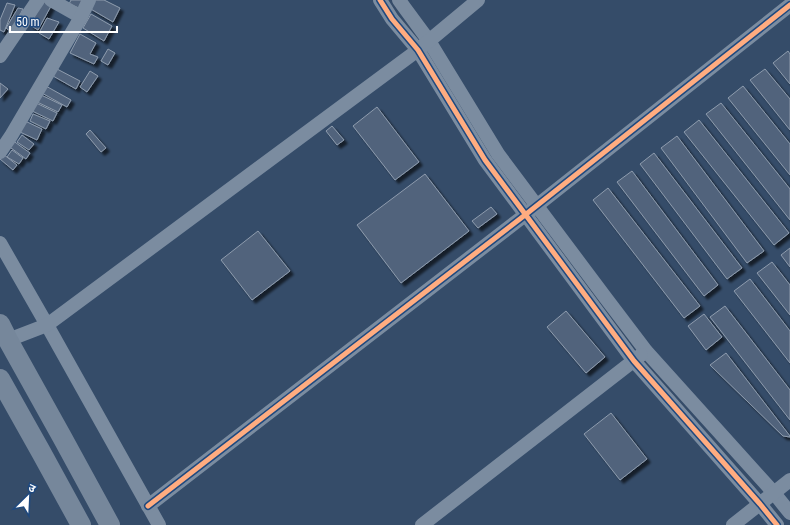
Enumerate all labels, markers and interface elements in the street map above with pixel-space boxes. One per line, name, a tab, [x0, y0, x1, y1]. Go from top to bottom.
scale bar	[10, 8, 117, 34]
text: 50 m	[16, 15, 40, 29]
north arrow	[8, 477, 48, 517]
text: उ	[26, 481, 38, 496]

